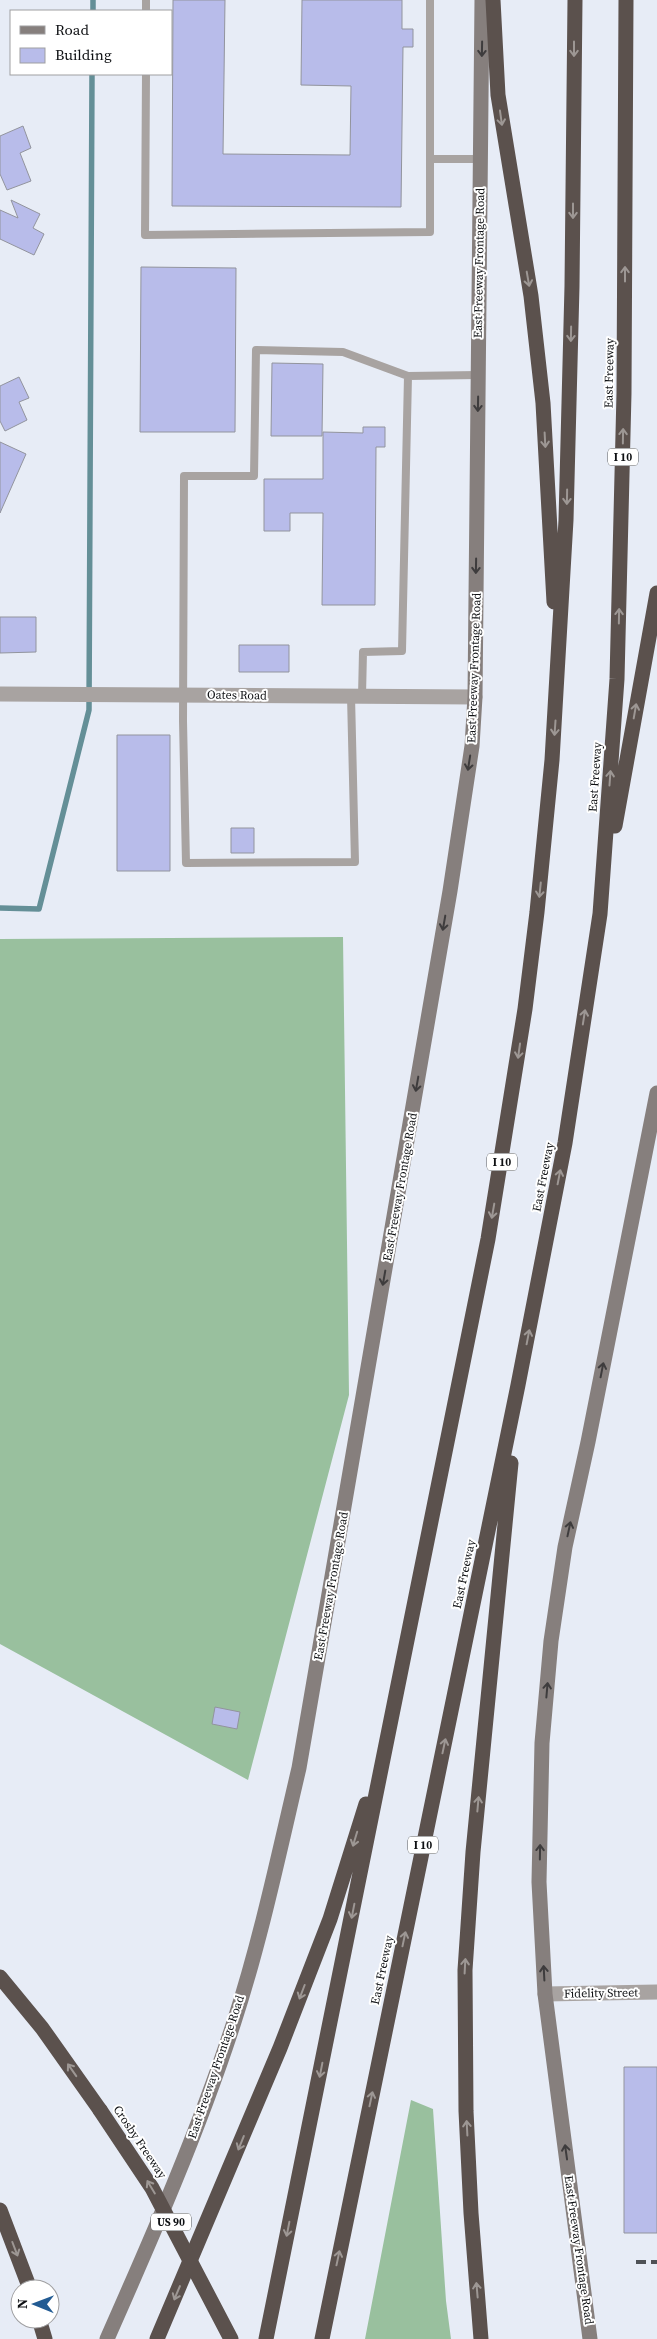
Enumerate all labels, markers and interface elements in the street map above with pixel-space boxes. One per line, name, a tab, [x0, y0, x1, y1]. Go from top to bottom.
legend	[10, 10, 172, 75]
text: Road	[55, 19, 89, 40]
one-way arrow	[477, 40, 486, 56]
one-way arrow	[569, 40, 579, 56]
text: Building	[55, 44, 112, 65]
one-way arrow	[497, 110, 507, 126]
street label: East Freeway Frontage Road	[470, 187, 488, 338]
one-way arrow	[568, 202, 578, 219]
one-way arrow	[620, 266, 630, 282]
one-way arrow	[523, 270, 533, 286]
one-way arrow	[566, 326, 576, 342]
street label: East Freeway	[600, 337, 618, 408]
one-way arrow	[473, 395, 483, 411]
one-way arrow	[618, 428, 628, 444]
one-way arrow	[540, 432, 549, 448]
road number: I 10	[608, 448, 638, 466]
one-way arrow	[562, 488, 572, 505]
one-way arrow	[471, 558, 481, 574]
street label: East Freeway Frontage Road	[463, 592, 485, 743]
one-way arrow	[614, 608, 624, 624]
street label: Oates Road	[207, 686, 267, 704]
one-way arrow	[630, 703, 640, 719]
one-way arrow	[550, 720, 559, 736]
street label: East Freeway	[585, 741, 605, 813]
one-way arrow	[464, 754, 474, 770]
one-way arrow	[605, 771, 615, 787]
one-way arrow	[535, 882, 545, 898]
one-way arrow	[439, 915, 449, 931]
one-way arrow	[580, 1009, 590, 1025]
one-way arrow	[513, 1043, 523, 1059]
one-way arrow	[412, 1075, 422, 1091]
street label: East Freeway Frontage Road	[379, 1111, 421, 1262]
street label: East Freeway	[528, 1140, 558, 1213]
road number: I 10	[487, 1154, 517, 1170]
one-way arrow	[554, 1170, 564, 1186]
one-way arrow	[488, 1203, 498, 1219]
one-way arrow	[379, 1270, 389, 1286]
one-way arrow	[523, 1329, 533, 1345]
one-way arrow	[598, 1362, 608, 1378]
street label: East Freeway Frontage Road	[310, 1510, 352, 1661]
one-way arrow	[565, 1521, 574, 1537]
street label: East Freeway	[449, 1537, 479, 1610]
one-way arrow	[542, 1682, 552, 1698]
one-way arrow	[440, 1738, 449, 1754]
one-way arrow	[473, 1796, 483, 1812]
one-way arrow	[350, 1831, 359, 1846]
road number: I 10	[408, 1836, 438, 1854]
one-way arrow	[535, 1844, 544, 1860]
one-way arrow	[348, 1902, 357, 1918]
one-way arrow	[400, 1932, 409, 1948]
street label: East Freeway	[367, 1933, 397, 2006]
one-way arrow	[461, 1958, 470, 1974]
one-way arrow	[539, 1966, 548, 1982]
one-way arrow	[297, 1984, 306, 2000]
street label: Fidelity Street	[564, 1984, 638, 2002]
street label: East Freeway Frontage Road	[184, 1993, 248, 2141]
one-way arrow	[316, 2061, 325, 2077]
one-way arrow	[67, 2063, 77, 2077]
one-way arrow	[367, 2091, 376, 2107]
street label: Crosby Freeway	[110, 2102, 171, 2182]
one-way arrow	[462, 2121, 471, 2137]
one-way arrow	[235, 2135, 245, 2150]
one-way arrow	[560, 2144, 570, 2160]
street label: East Freeway Frontage Road	[561, 2174, 597, 2326]
one-way arrow	[146, 2181, 156, 2195]
road number: US 90	[151, 2214, 191, 2230]
one-way arrow	[283, 2221, 293, 2237]
one-way arrow	[11, 2241, 20, 2257]
one-way arrow	[334, 2250, 344, 2266]
north arrow	[10, 2279, 60, 2329]
one-way arrow	[472, 2283, 482, 2299]
one-way arrow	[172, 2285, 182, 2300]
text: N	[12, 2298, 32, 2309]

